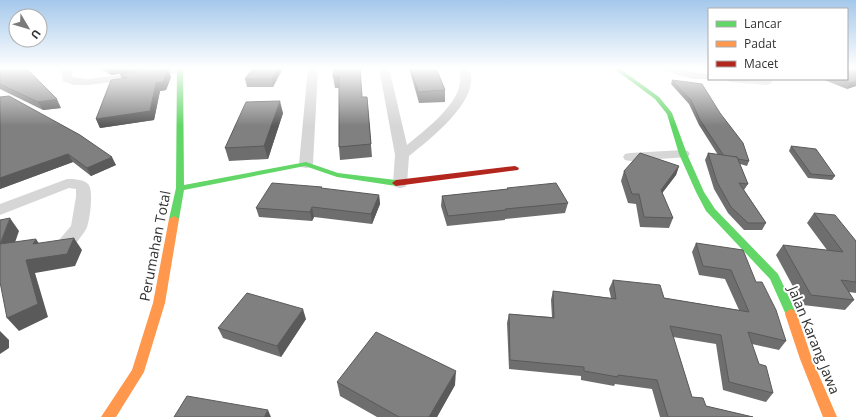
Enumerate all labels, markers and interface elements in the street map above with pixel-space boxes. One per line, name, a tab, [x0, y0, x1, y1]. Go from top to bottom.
north arrow	[8, 8, 48, 48]
legend	[708, 8, 848, 80]
text: Lancar	[744, 15, 782, 32]
text: U	[28, 27, 45, 42]
text: Padat	[744, 35, 776, 52]
text: Macet	[744, 55, 778, 72]
street label: Perumahan Total	[134, 189, 175, 303]
street label: Jalan Karang Jawa	[783, 281, 845, 397]

